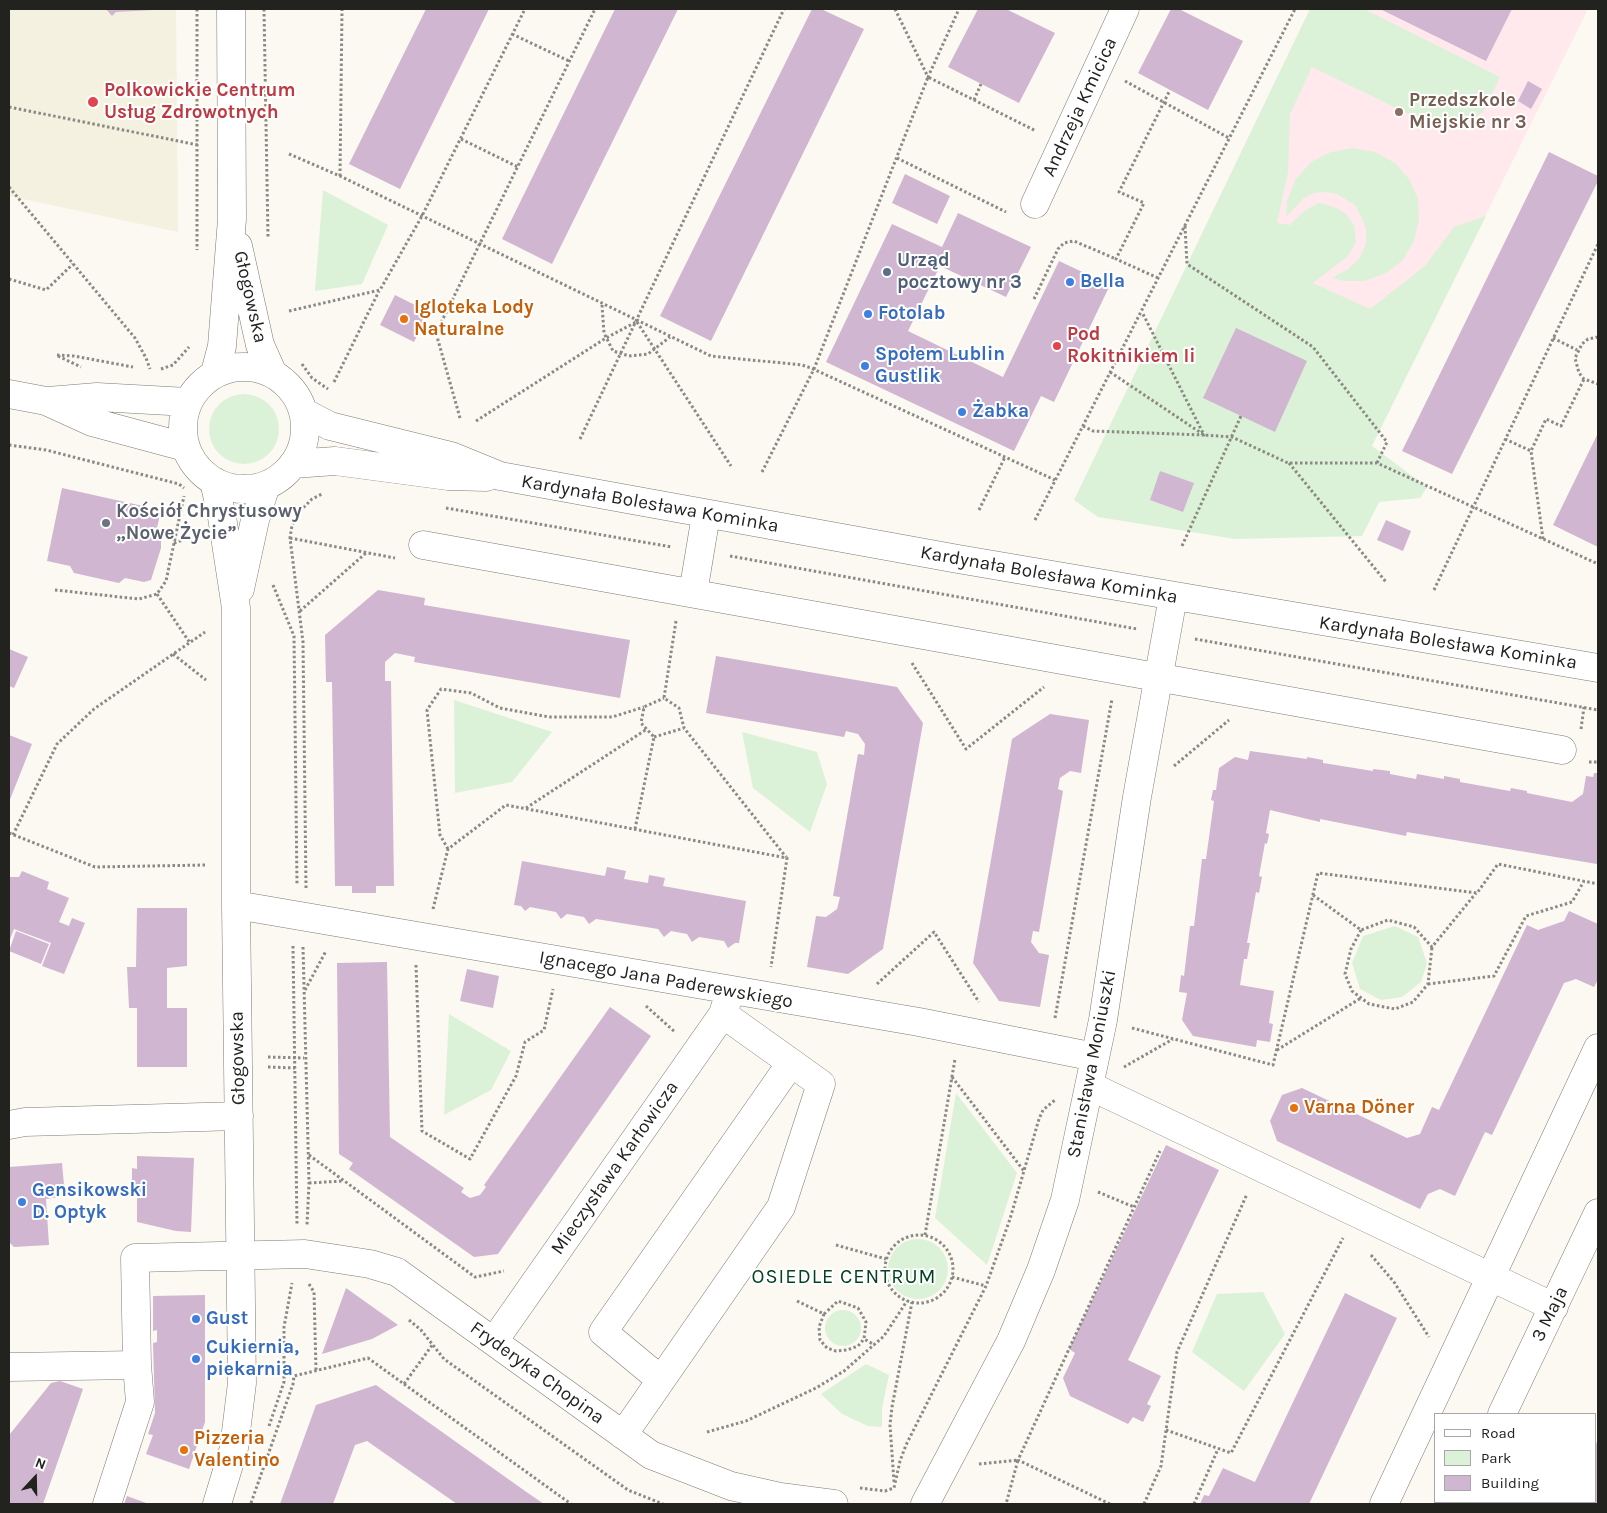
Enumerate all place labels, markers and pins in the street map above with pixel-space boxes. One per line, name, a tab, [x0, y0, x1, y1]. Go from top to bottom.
place label: Polkowickie Centrum Usług Zdrowotnych	[104, 80, 295, 124]
place label: Przedszkole Miejskie nr 3	[1409, 90, 1527, 134]
marker: Polkowickie Centrum Usług Zdrowotnych	[86, 95, 100, 109]
marker: Przedszkole Miejskie nr 3	[1393, 106, 1405, 118]
place label: Urząd pocztowy nr 3	[897, 250, 1022, 294]
marker: Urząd pocztowy nr 3	[881, 266, 893, 278]
place label: Bella	[1080, 271, 1125, 293]
marker: Bella	[1064, 276, 1076, 288]
place label: Igloteka Lody Naturalne	[414, 297, 533, 341]
place label: Fotolab	[878, 303, 945, 325]
marker: Fotolab	[862, 308, 874, 320]
marker: Igloteka Lody Naturalne	[398, 313, 410, 325]
place label: Pod Rokitnikiem Ii	[1067, 324, 1195, 368]
marker: Pod Rokitnikiem Ii	[1051, 340, 1063, 352]
place label: Społem Lublin Gustlik	[875, 344, 1005, 388]
marker: Społem Lublin Gustlik	[859, 360, 871, 372]
place label: Żabka	[972, 401, 1029, 423]
marker: Żabka	[956, 406, 968, 418]
place label: Kościół Chrystusowy „Nowe Życie”	[116, 501, 302, 545]
marker: Kościół Chrystusowy „Nowe Życie”	[100, 517, 112, 529]
place label: Varna Döner	[1304, 1097, 1414, 1119]
marker: Varna Döner	[1288, 1102, 1300, 1114]
place label: Gensikowski D. Optyk	[32, 1180, 147, 1224]
marker: Gensikowski D. Optyk	[16, 1196, 28, 1208]
place label: Gust	[206, 1308, 248, 1330]
marker: Gust	[190, 1313, 202, 1325]
place label: Cukiernia, piekarnia	[206, 1337, 299, 1381]
marker: Cukiernia, piekarnia	[190, 1353, 202, 1365]
place label: Pizzeria Valentino	[194, 1428, 280, 1472]
marker: Pizzeria Valentino	[178, 1444, 190, 1456]

